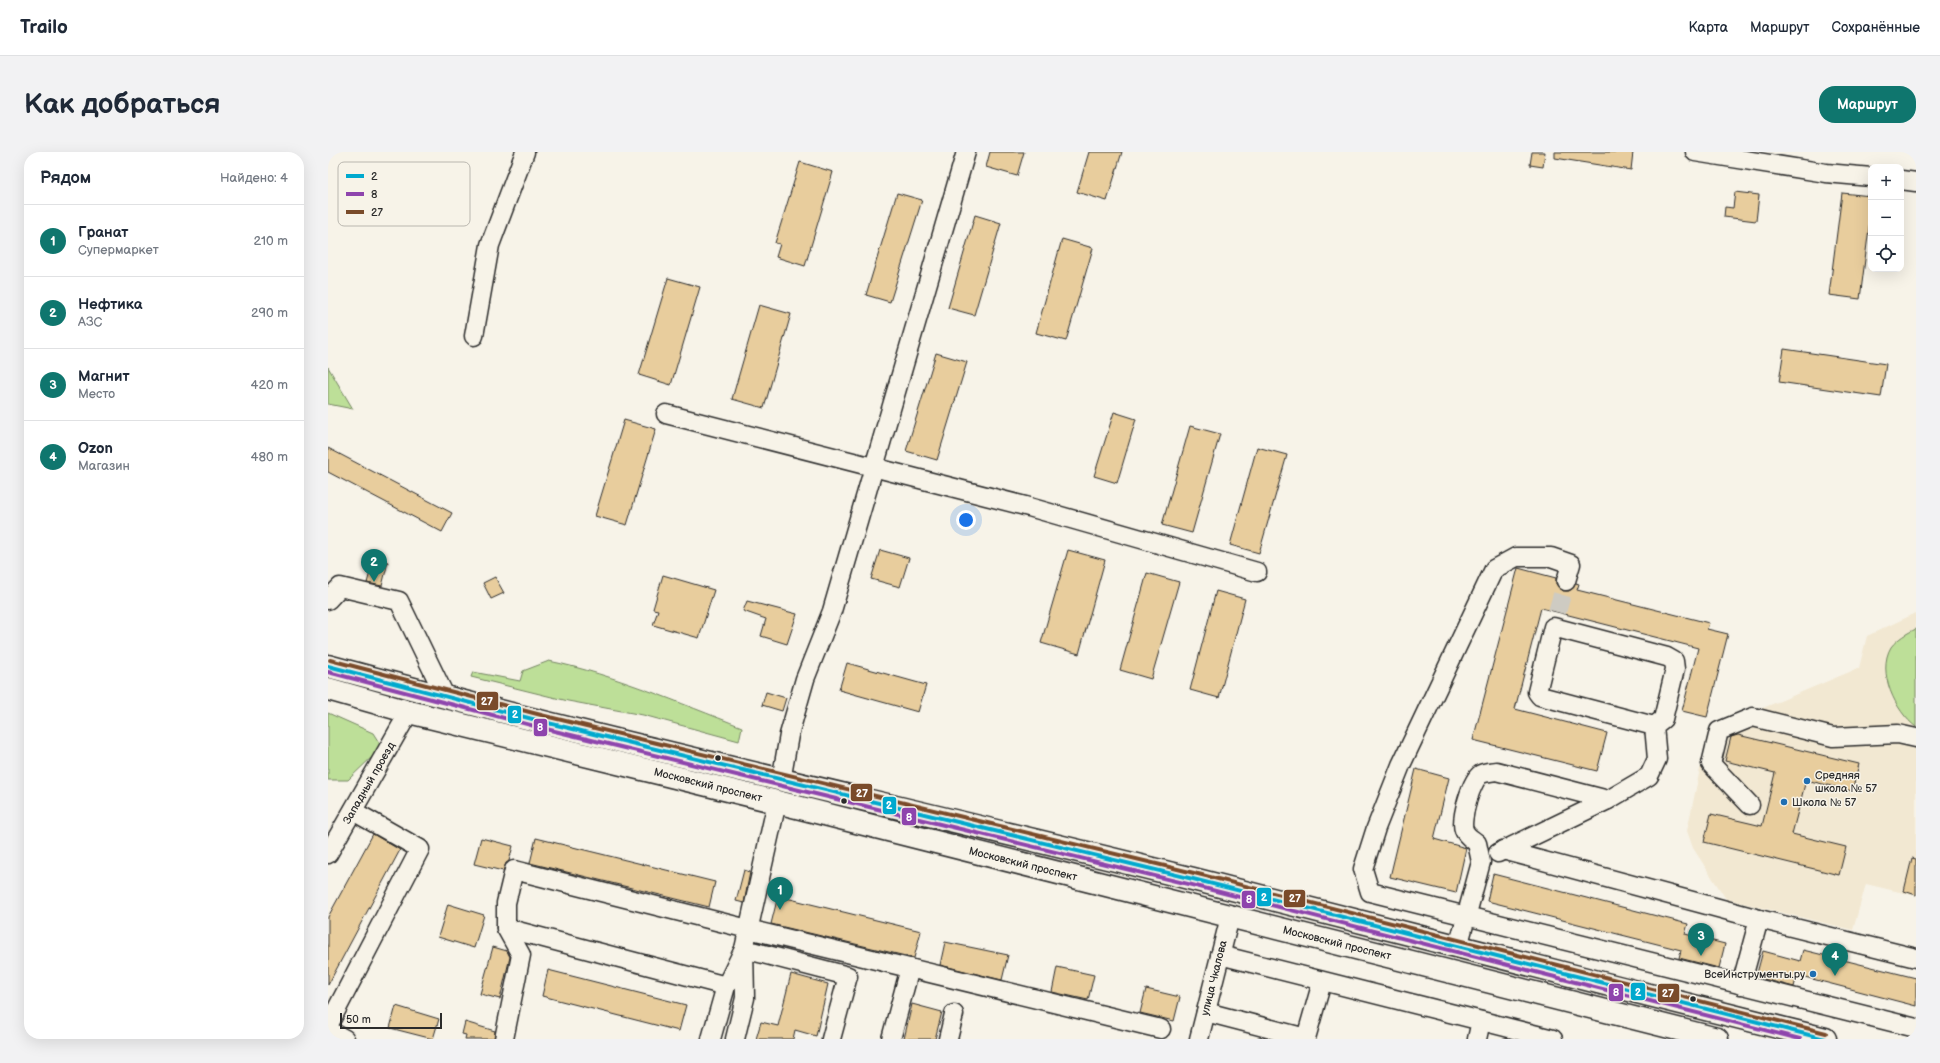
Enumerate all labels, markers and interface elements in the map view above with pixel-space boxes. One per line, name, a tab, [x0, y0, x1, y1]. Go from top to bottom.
text: Trailo	[20, 16, 68, 39]
text: Карта	[1689, 19, 1728, 36]
text: Маршрут	[1750, 19, 1810, 36]
text: Сохранённые	[1832, 19, 1920, 36]
button: Маршрут	[1819, 86, 1916, 123]
text: Как добраться	[24, 88, 221, 121]
legend	[338, 162, 470, 226]
map controls	[1868, 164, 1904, 272]
button: +	[1868, 164, 1904, 200]
text: Рядом	[40, 168, 91, 188]
text: Найдено: 4	[220, 170, 288, 186]
text: 2	[371, 170, 378, 183]
text: 8	[371, 188, 377, 201]
button: −	[1868, 200, 1904, 236]
text: 27	[371, 206, 383, 219]
text: Гранат	[78, 223, 129, 242]
text: 1	[50, 233, 56, 249]
text: 210 m	[254, 233, 288, 249]
button: locate	[1868, 236, 1904, 272]
text: Супермаркет	[78, 242, 159, 258]
text: Нефтика	[78, 295, 143, 314]
text: 2	[49, 305, 57, 321]
text: 290 m	[251, 305, 288, 321]
text: АЗС	[78, 314, 102, 330]
text: Магнит	[78, 367, 130, 386]
text: 3	[49, 377, 57, 393]
text: 420 m	[250, 377, 288, 393]
text: Место	[78, 386, 115, 402]
text: Ozon	[78, 439, 113, 458]
text: 4	[49, 449, 57, 465]
text: 480 m	[251, 449, 288, 465]
text: Магазин	[78, 458, 130, 474]
your location	[956, 510, 976, 530]
pin: 2	[361, 549, 387, 582]
line badge: 27	[476, 691, 499, 711]
text: 27	[481, 695, 493, 708]
line badge: 2	[507, 705, 522, 724]
text: 2	[512, 708, 519, 721]
line badge: 8	[533, 718, 548, 737]
text: 8	[537, 721, 544, 734]
street label: Западный проезд	[340, 740, 398, 826]
unlabelled marker	[713, 753, 723, 763]
street label: Московский проспект	[652, 765, 764, 805]
place label: Средняя школа № 57	[1815, 769, 1878, 795]
marker: Средняя школа № 57	[1802, 776, 1812, 786]
line badge: 27	[850, 783, 873, 802]
text: 27	[856, 787, 868, 800]
unlabelled marker	[839, 796, 849, 806]
line badge: 2	[882, 796, 897, 815]
place label: Школа № 57	[1792, 796, 1857, 809]
marker: Школа № 57	[1779, 797, 1789, 807]
text: 2	[886, 799, 893, 812]
line badge: 8	[901, 807, 917, 826]
text: 8	[906, 811, 913, 824]
street label: Московский проспект	[967, 844, 1079, 884]
pin: 1	[767, 877, 793, 910]
line badge: 2	[1256, 887, 1272, 907]
line badge: 27	[1283, 889, 1306, 908]
line badge: 8	[1241, 890, 1256, 909]
text: 2	[1261, 891, 1268, 904]
text: 27	[1289, 892, 1301, 905]
text: 8	[1246, 893, 1253, 906]
street label: Московский проспект	[1281, 923, 1393, 963]
pin: 3	[1688, 923, 1714, 956]
street label: улица Чкалова	[1198, 939, 1230, 1017]
pin: 4	[1822, 943, 1848, 976]
place label: ВсеИнструменты.ру	[1704, 968, 1805, 981]
marker: ВсеИнструменты.ру	[1808, 969, 1818, 979]
line badge: 2	[1630, 982, 1646, 1001]
line badge: 8	[1608, 983, 1624, 1002]
line badge: 27	[1657, 983, 1680, 1003]
text: 8	[1613, 986, 1620, 999]
text: 2	[1635, 986, 1642, 999]
text: 27	[1662, 987, 1674, 1000]
unlabelled marker	[1688, 994, 1698, 1004]
scale bar	[340, 1011, 442, 1030]
text: 50 m	[346, 1013, 371, 1026]

